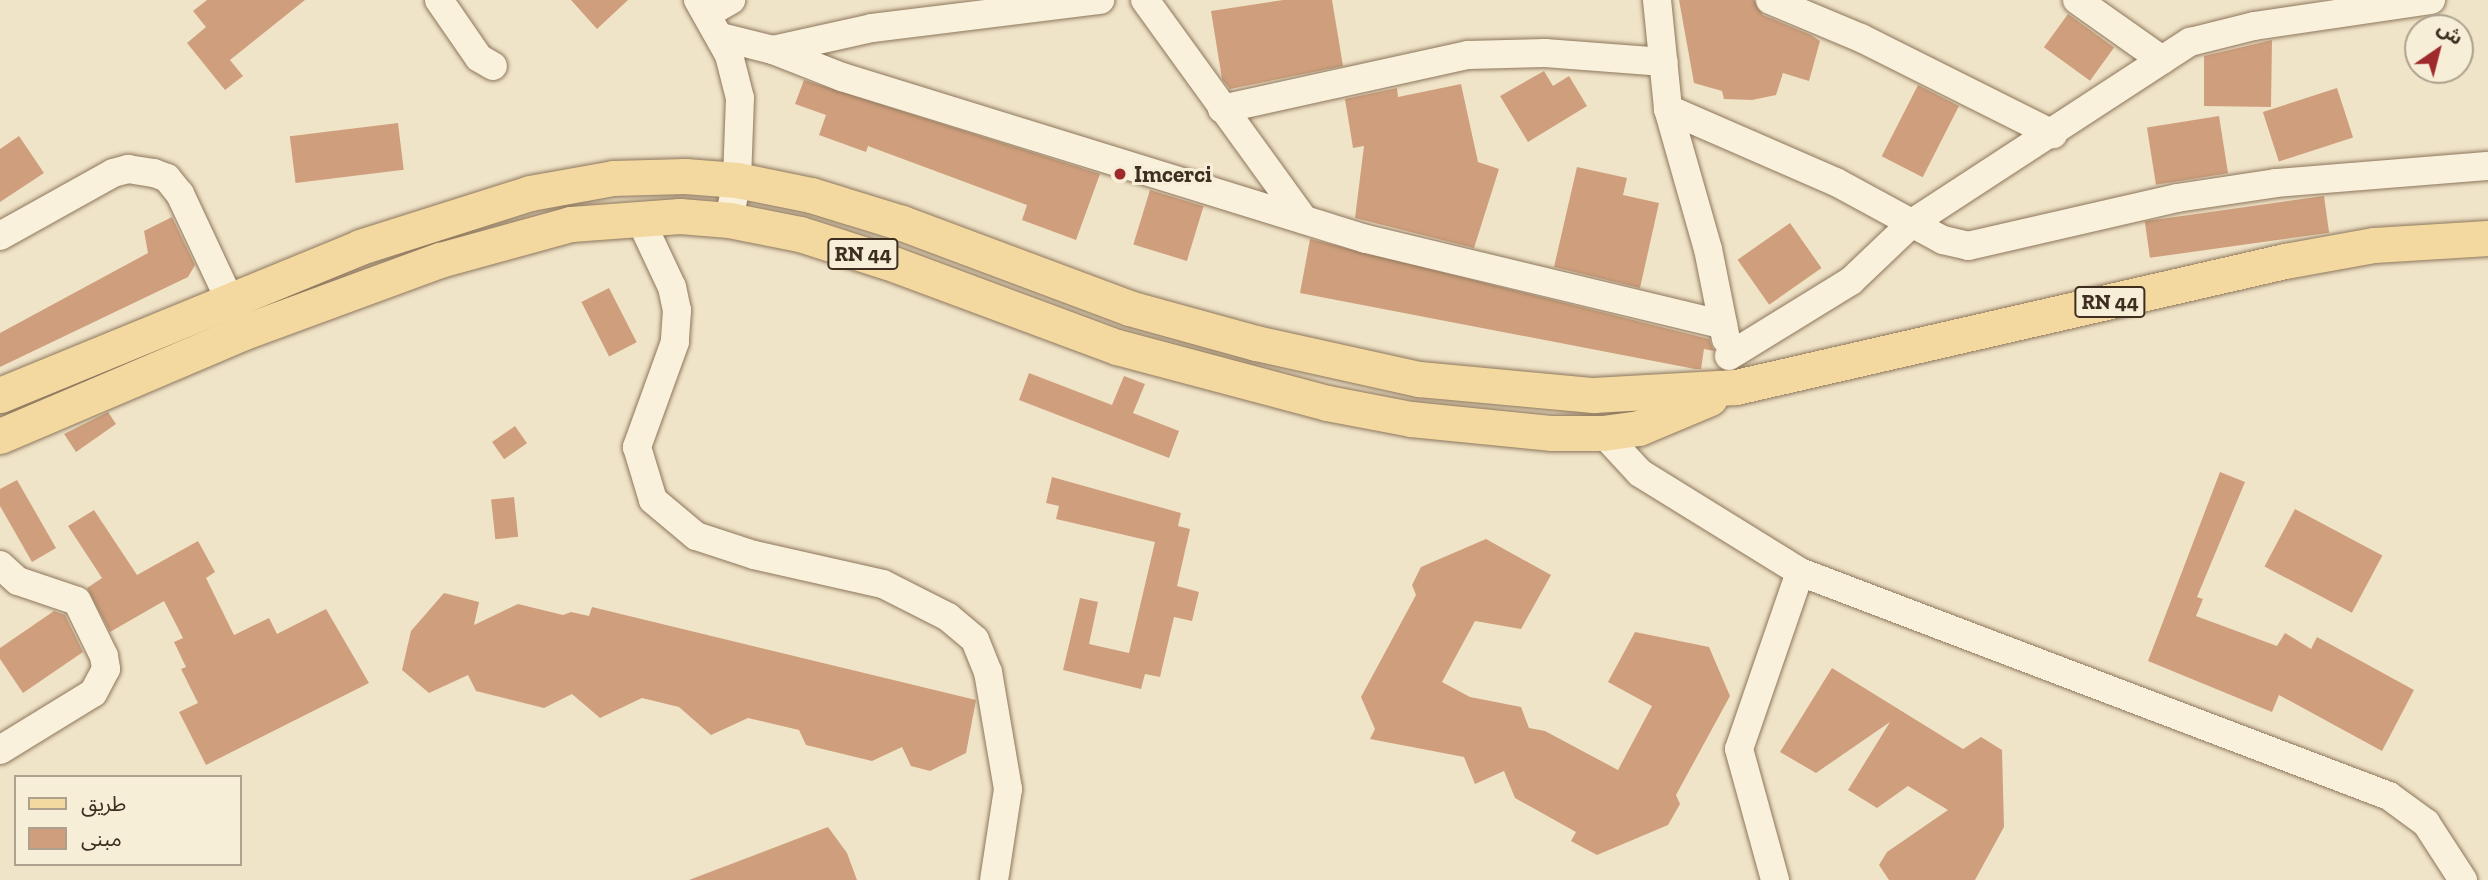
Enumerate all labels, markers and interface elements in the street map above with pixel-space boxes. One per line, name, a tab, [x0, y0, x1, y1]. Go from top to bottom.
north arrow	[2404, 14, 2474, 84]
text: ش	[2433, 16, 2467, 50]
place label: Imcerci	[1134, 160, 1212, 188]
marker: Imcerci	[1112, 166, 1128, 182]
road number: RN 44	[826, 236, 900, 272]
road number: RN 44	[2073, 284, 2147, 320]
legend	[14, 775, 242, 866]
text: طريق	[81, 791, 126, 816]
text: مبنى	[81, 826, 122, 851]

